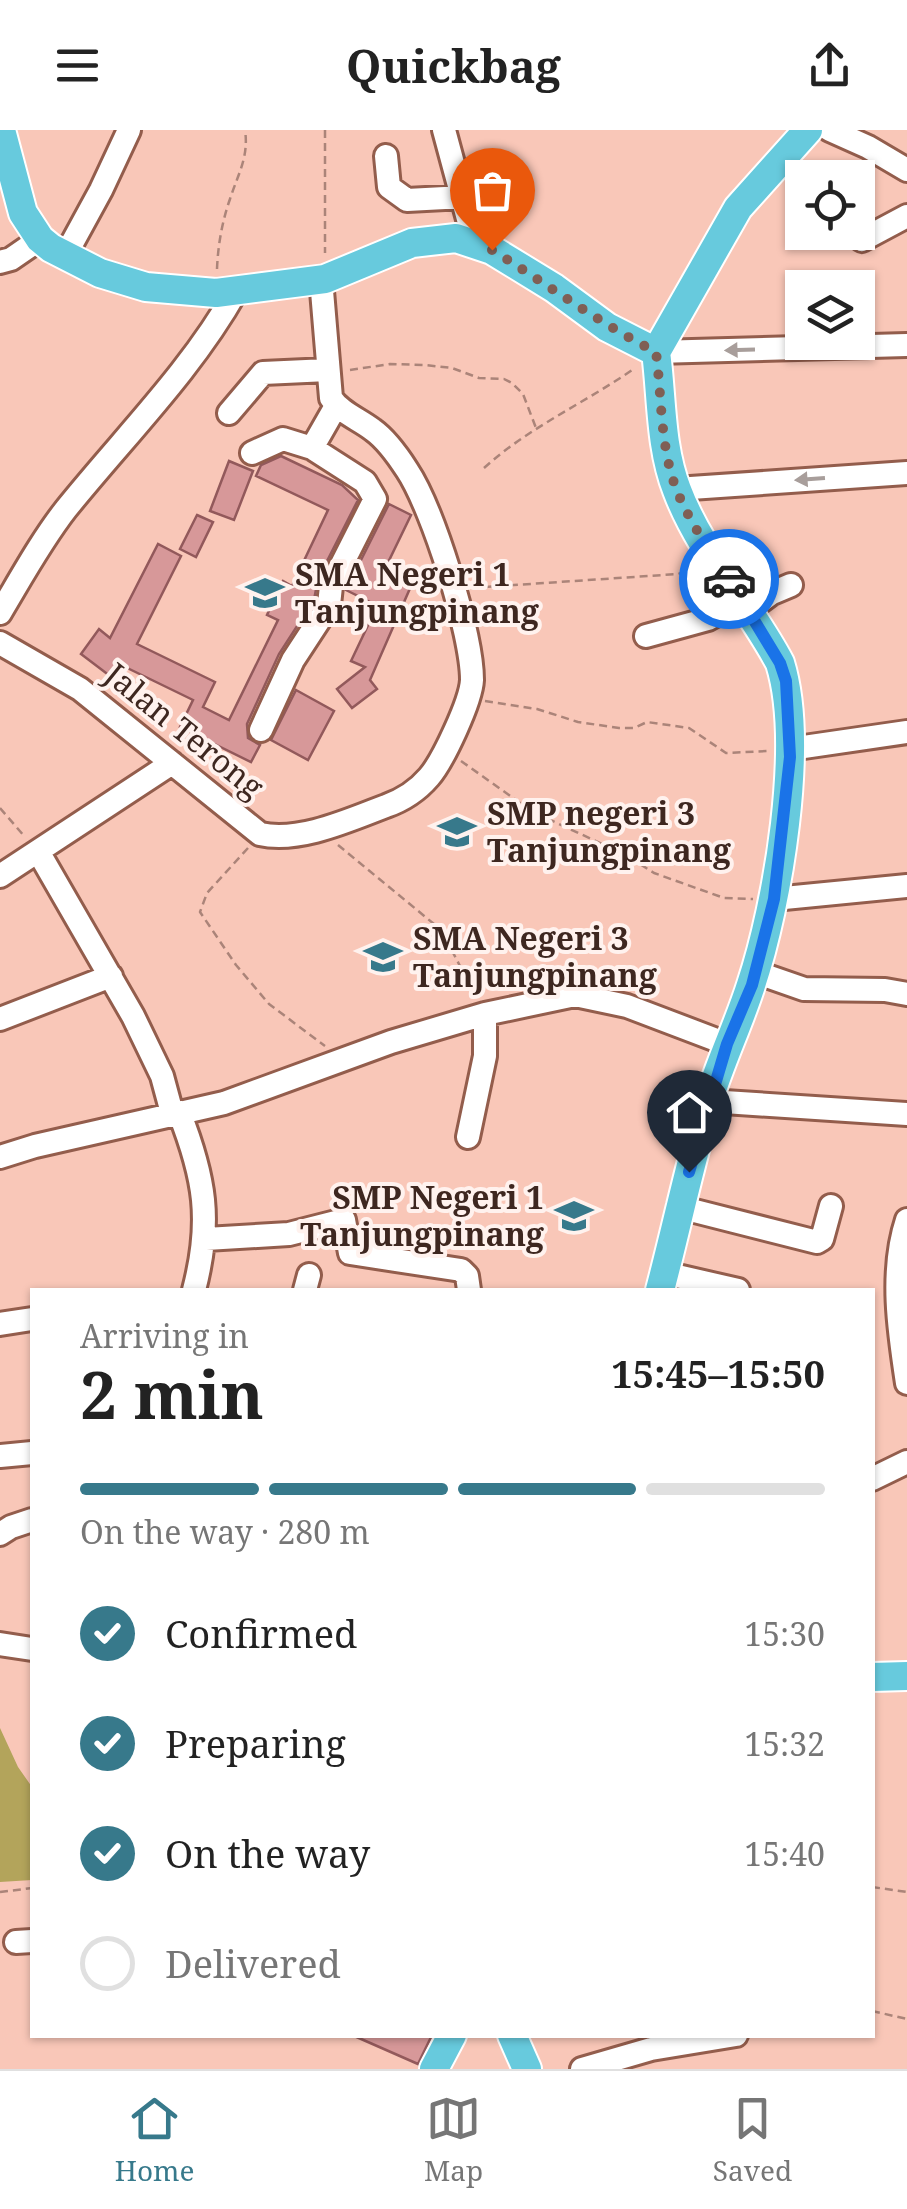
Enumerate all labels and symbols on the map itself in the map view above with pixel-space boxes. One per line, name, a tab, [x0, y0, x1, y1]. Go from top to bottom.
pin	[450, 148, 535, 251]
one-way arrow	[723, 342, 755, 358]
one-way arrow	[793, 471, 825, 487]
courier	[679, 529, 779, 629]
place label: SMA Negeri 1 Tanjungpinang	[295, 552, 539, 632]
school or university icon: SMA Negeri 1 Tanjungpinang	[244, 572, 286, 614]
street label: Jalan Terong	[96, 652, 273, 807]
place label: SMP negeri 3 Tanjungpinang	[487, 791, 731, 871]
school or university icon: SMP negeri 3 Tanjungpinang	[436, 811, 478, 853]
place label: SMA Negeri 3 Tanjungpinang	[413, 916, 657, 996]
school or university icon: SMA Negeri 3 Tanjungpinang	[362, 936, 404, 978]
pin	[647, 1070, 732, 1173]
place label: SMP Negeri 1 Tanjungpinang	[300, 1175, 544, 1255]
school or university icon: SMP Negeri 1 Tanjungpinang	[553, 1195, 595, 1237]

